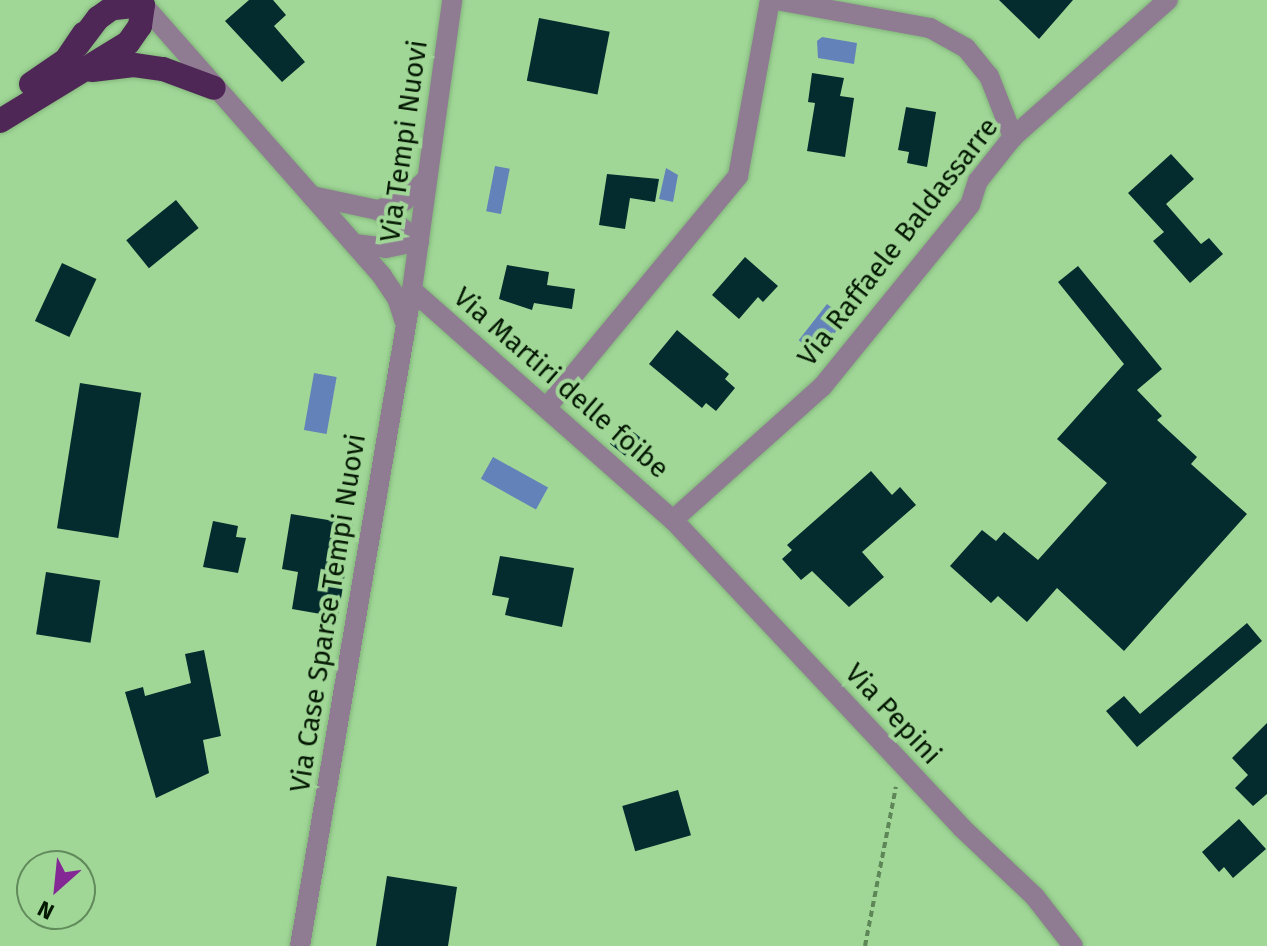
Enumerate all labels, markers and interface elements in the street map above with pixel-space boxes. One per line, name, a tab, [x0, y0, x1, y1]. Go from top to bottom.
street label: Via Tempi Nuovi	[373, 38, 435, 244]
street label: Via Raffaele Baldassarre	[791, 111, 1005, 373]
street label: Via Martiri delle foibe	[446, 280, 676, 486]
street label: Via Case Sparse Tempi Nuovi	[283, 431, 373, 795]
street label: Via Pepini	[838, 657, 948, 771]
north arrow	[16, 850, 96, 930]
text: N	[33, 895, 58, 925]

